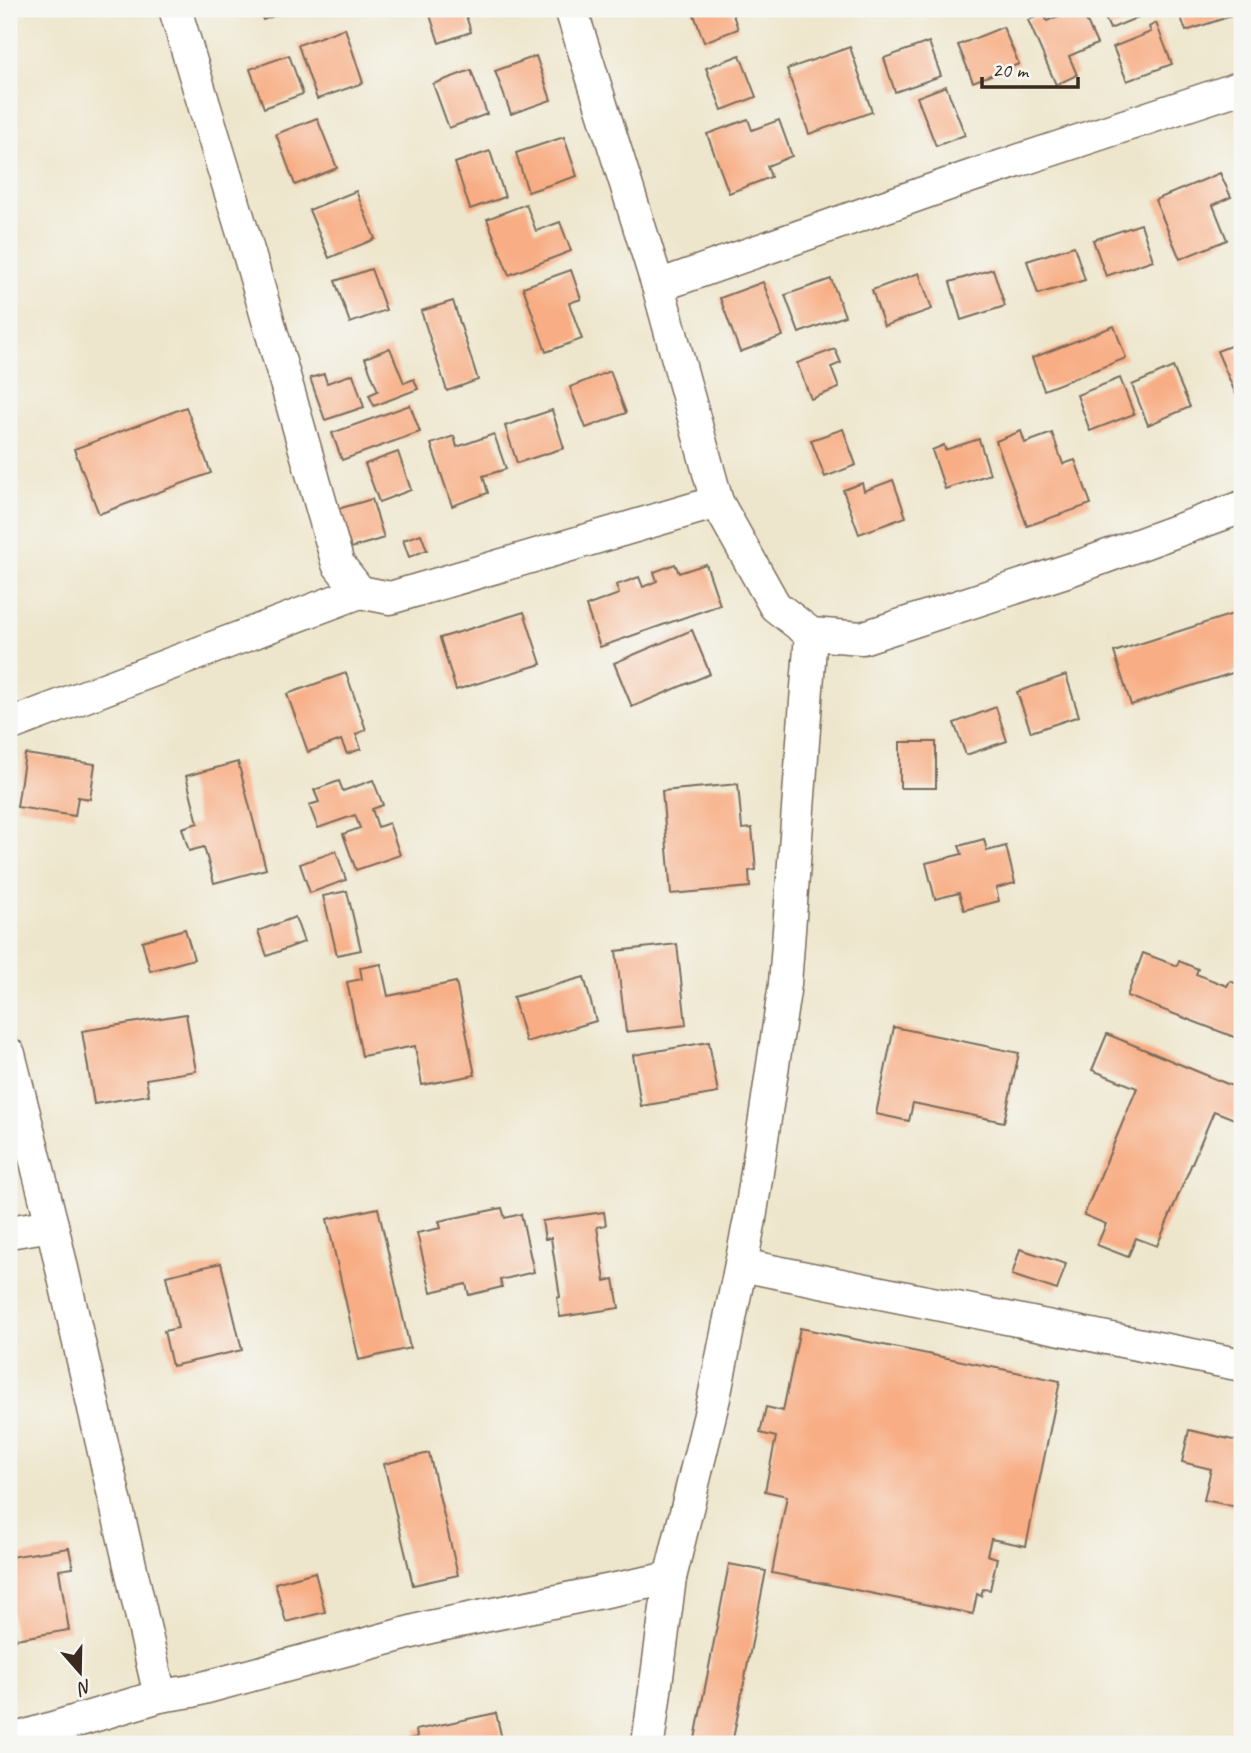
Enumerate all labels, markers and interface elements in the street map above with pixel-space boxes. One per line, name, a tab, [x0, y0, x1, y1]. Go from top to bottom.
scale bar	[982, 46, 1078, 90]
text: 20 m	[992, 57, 1030, 83]
north arrow	[46, 1638, 116, 1708]
text: N	[73, 1674, 95, 1701]

